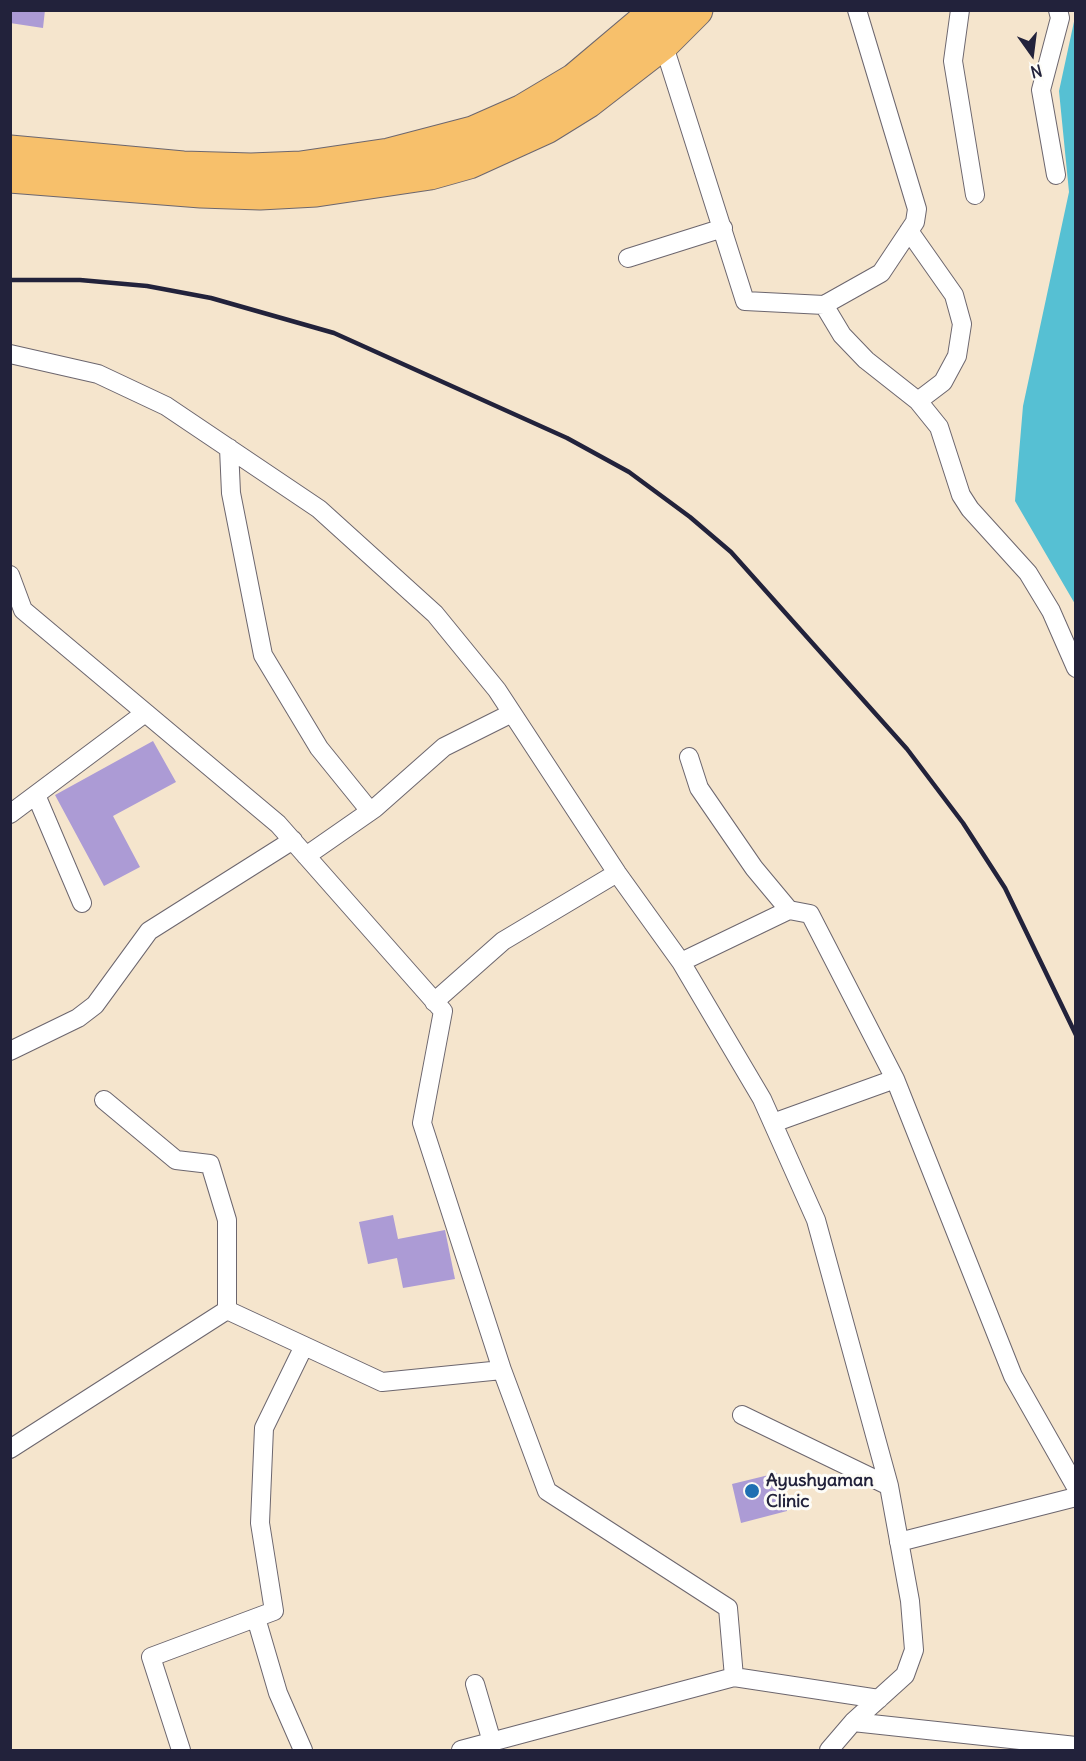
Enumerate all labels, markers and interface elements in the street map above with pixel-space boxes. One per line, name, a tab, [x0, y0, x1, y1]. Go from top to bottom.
north arrow	[1002, 24, 1062, 84]
text: N	[1029, 60, 1044, 83]
place label: Ayushyaman Clinic	[766, 1470, 874, 1512]
marker: Ayushyaman Clinic	[743, 1482, 761, 1500]

